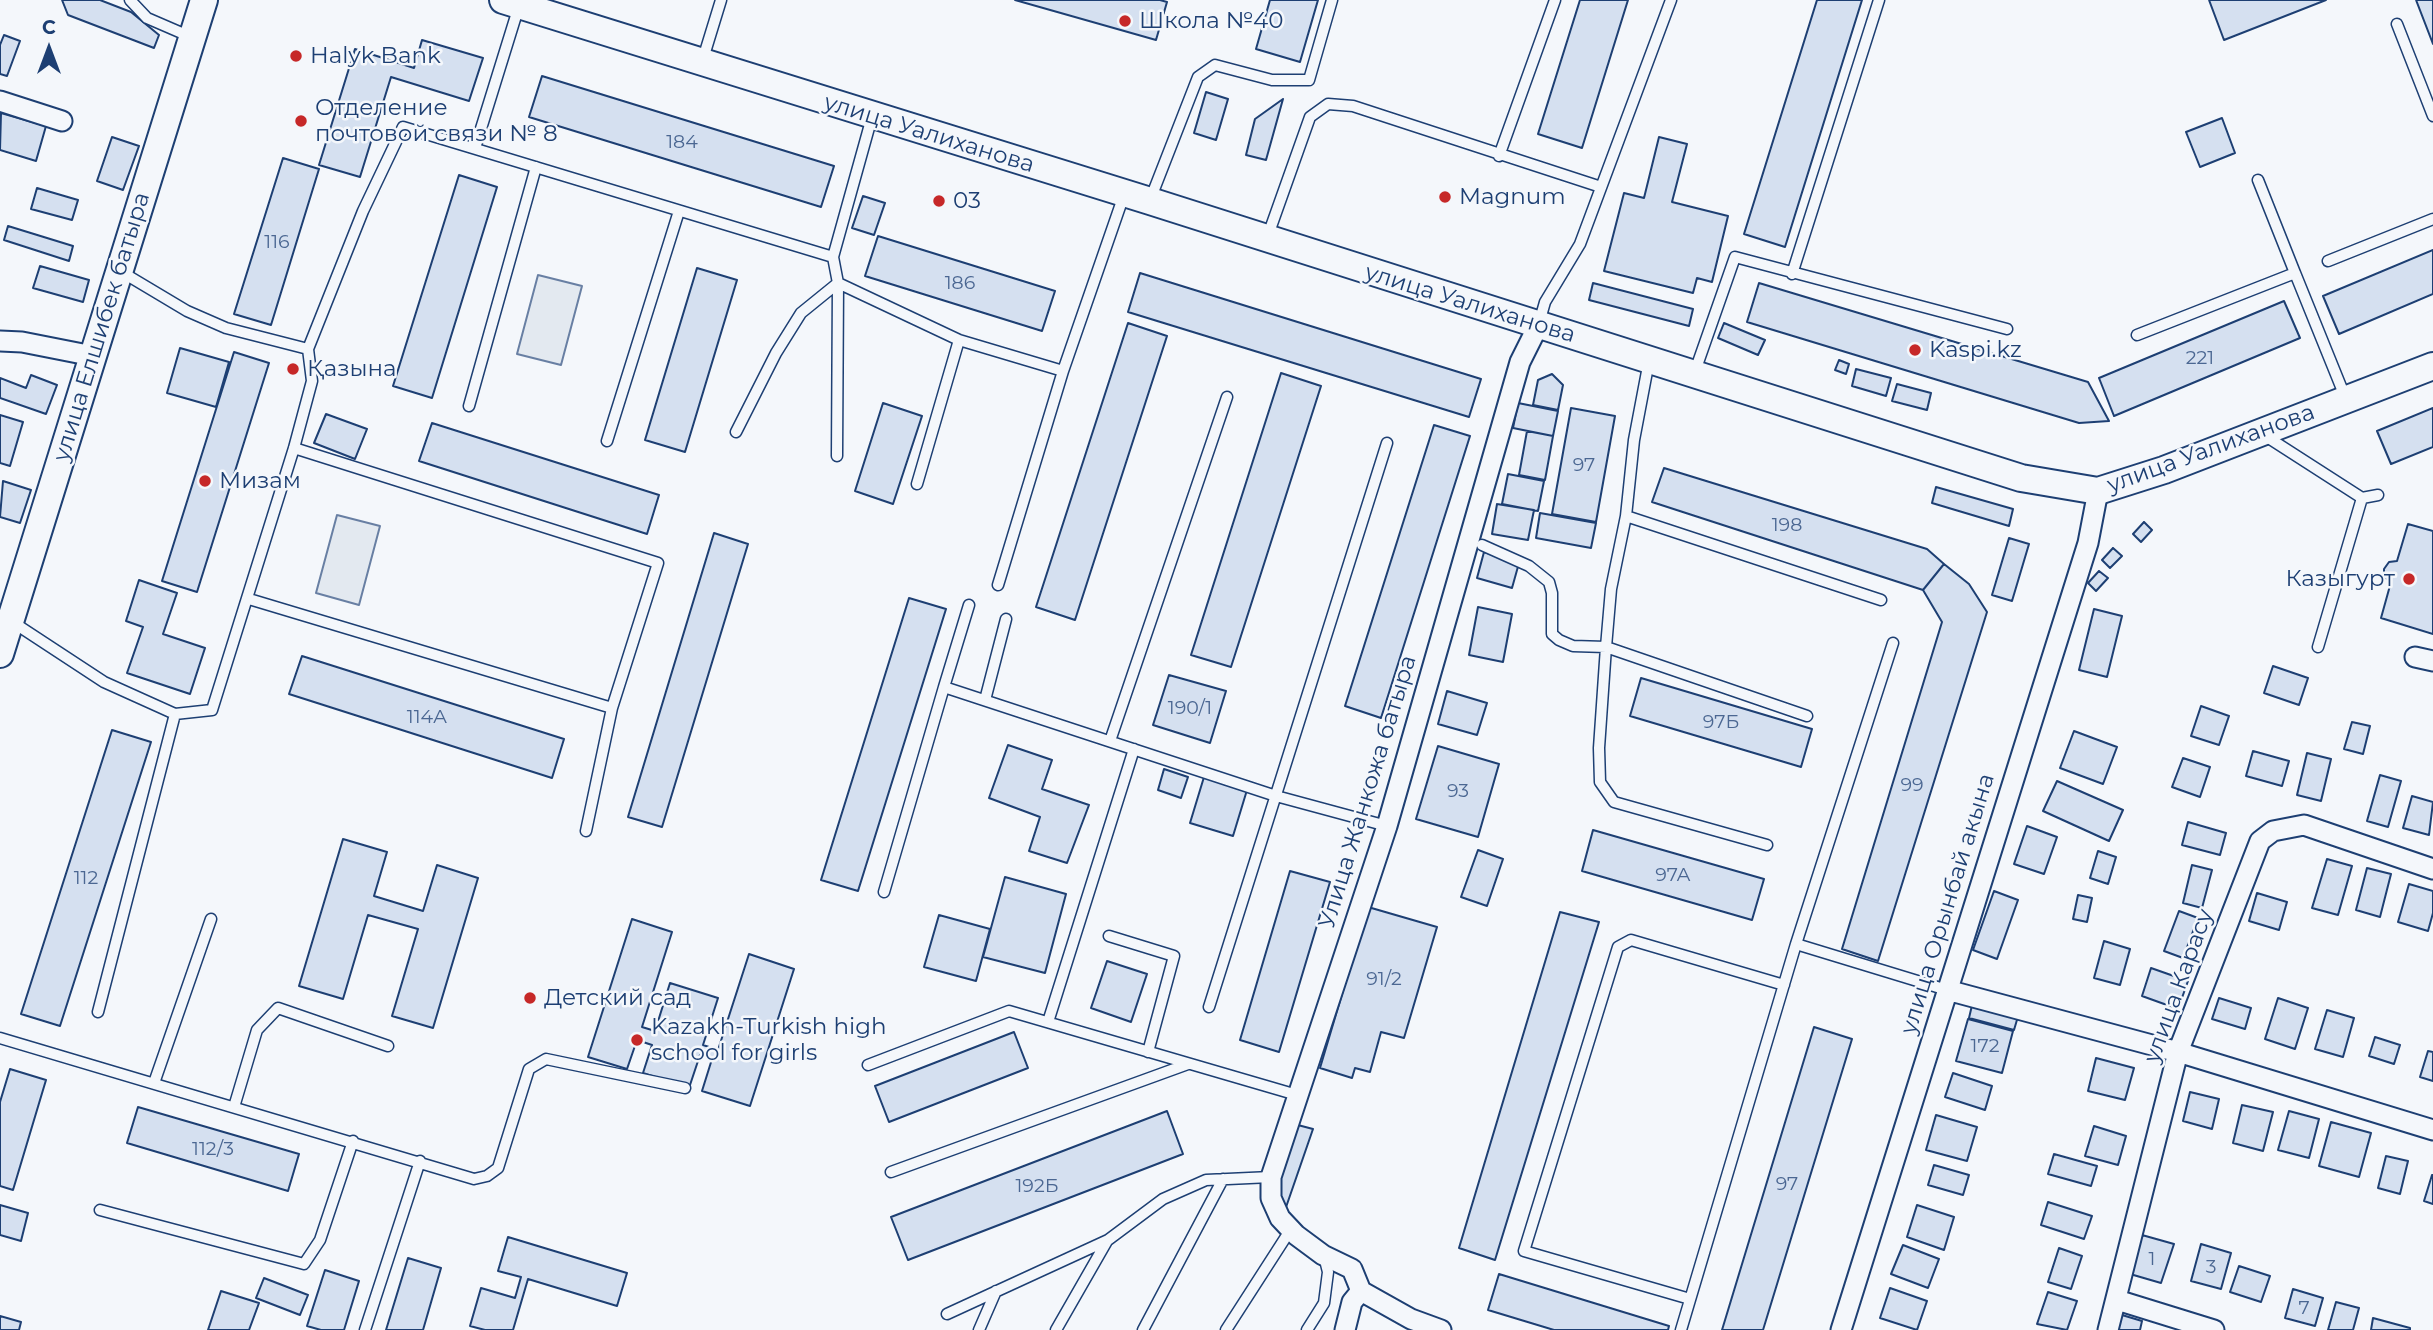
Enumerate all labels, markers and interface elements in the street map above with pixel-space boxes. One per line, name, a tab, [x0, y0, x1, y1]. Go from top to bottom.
place label: Школа №40	[1139, 7, 1283, 35]
marker: Школа №40	[1117, 13, 1133, 29]
north arrow	[14, 14, 84, 84]
text: С	[42, 16, 56, 39]
place label: Halyk Bank	[310, 42, 441, 70]
marker: Halyk Bank	[288, 48, 304, 64]
street label: улица Уалиханова	[820, 89, 1038, 179]
place label: Отделение почтовой связи № 8	[315, 94, 558, 148]
marker: Отделение почтовой связи № 8	[293, 113, 309, 129]
house number: 184	[666, 131, 698, 153]
place label: Magnum	[1459, 183, 1566, 211]
place label: 03	[953, 187, 981, 215]
street label: улица Елшибек батыра	[48, 189, 156, 465]
marker: Magnum	[1437, 189, 1453, 205]
marker: 03	[931, 193, 947, 209]
house number: 116	[264, 231, 290, 253]
street label: улица Уалиханова	[1361, 259, 1579, 349]
house number: 186	[945, 272, 975, 294]
place label: Kaspi.kz	[1929, 336, 2022, 364]
marker: Kaspi.kz	[1907, 342, 1923, 358]
house number: 221	[2186, 347, 2214, 369]
place label: Қазына	[307, 355, 397, 383]
marker: Қазына	[285, 361, 301, 377]
street label: улица Уалиханова	[2103, 399, 2319, 499]
house number: 97	[1573, 454, 1595, 476]
place label: Мизам	[219, 467, 301, 495]
marker: Мизам	[197, 473, 213, 489]
house number: 198	[1772, 514, 1802, 536]
place label: Казыгурт	[2286, 565, 2395, 593]
marker: Казыгурт	[2401, 571, 2417, 587]
street label: Улица Жанкожа батыра	[1313, 652, 1423, 932]
house number: 190/1	[1168, 697, 1212, 719]
house number: 114А	[407, 706, 447, 728]
house number: 97Б	[1703, 711, 1739, 733]
street label: улица Орынбай акына	[1895, 770, 2001, 1038]
house number: 99	[1900, 774, 1924, 796]
house number: 93	[1447, 780, 1469, 802]
house number: 97А	[1655, 864, 1691, 886]
house number: 112	[74, 867, 98, 889]
street label: улица Карасу	[2138, 905, 2220, 1067]
house number: 91/2	[1366, 968, 1402, 990]
place label: Детский сад	[544, 984, 691, 1012]
marker: Детский сад	[522, 990, 538, 1006]
place label: Kazakh-Turkish high school for girls	[651, 1013, 886, 1067]
marker: Kazakh-Turkish high school for girls	[629, 1032, 645, 1048]
house number: 172	[1971, 1035, 1999, 1057]
house number: 112/3	[192, 1138, 234, 1160]
house number: 97	[1776, 1173, 1798, 1195]
house number: 192Б	[1015, 1175, 1059, 1197]
house number: 1	[2149, 1248, 2155, 1270]
house number: 3	[2206, 1256, 2216, 1278]
house number: 7	[2298, 1297, 2310, 1319]

